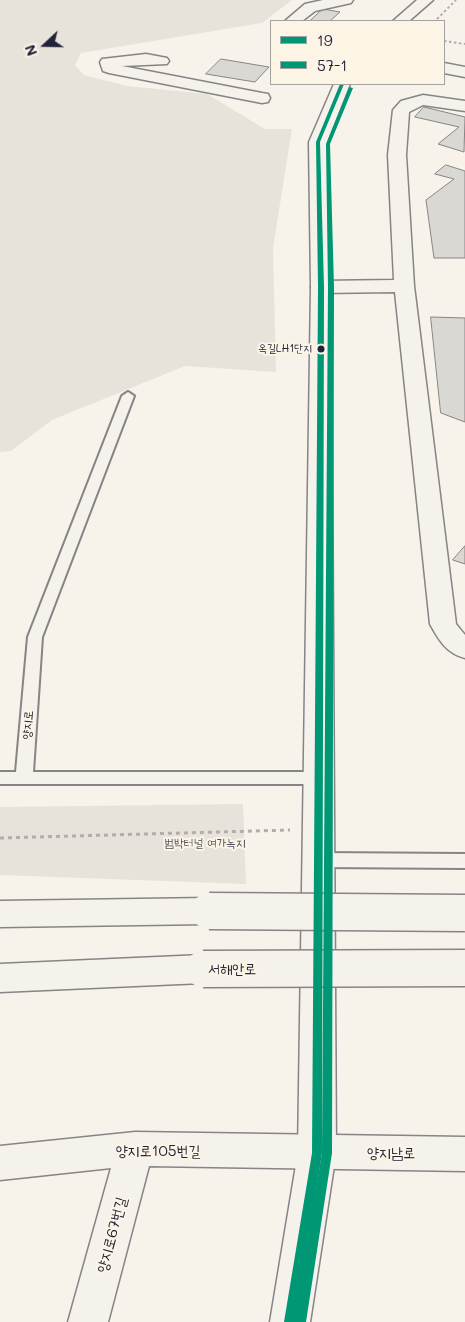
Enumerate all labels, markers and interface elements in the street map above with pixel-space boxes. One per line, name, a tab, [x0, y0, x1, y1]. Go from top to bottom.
north arrow	[20, 20, 70, 70]
legend	[270, 20, 445, 85]
text: 19	[317, 30, 333, 50]
text: N	[20, 42, 41, 59]
text: 57-1	[317, 55, 347, 75]
place label: 옥길LH1단지	[258, 342, 312, 356]
marker: 옥길LH1단지	[316, 344, 326, 354]
street label: 양지로	[20, 710, 36, 740]
park label: 범박터널 여가녹지	[164, 836, 246, 850]
street label: 서해안로	[208, 960, 256, 978]
street label: 양지로105번길	[115, 1142, 201, 1160]
street label: 양지남로	[367, 1144, 415, 1162]
street label: 양지로67번길	[93, 1195, 131, 1275]

